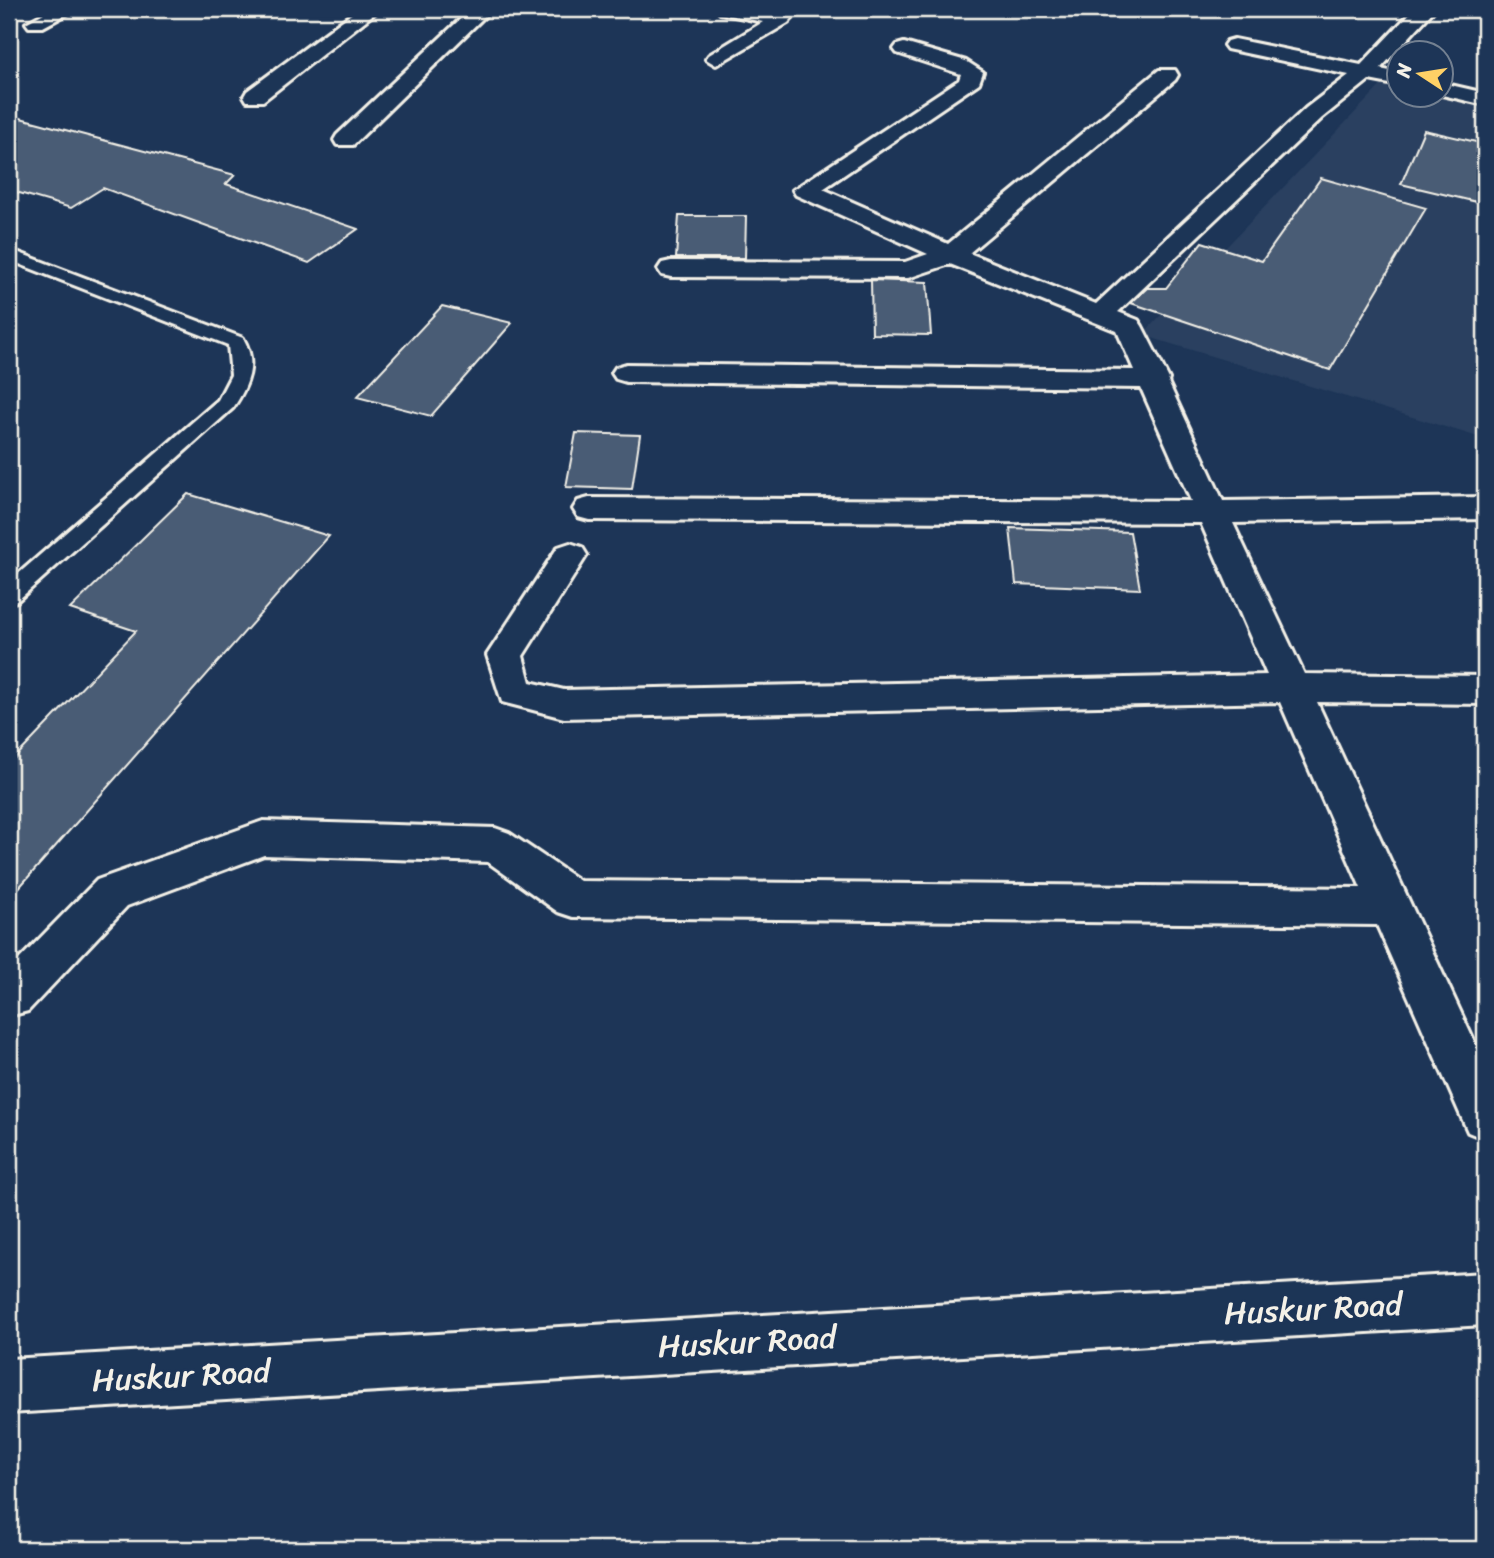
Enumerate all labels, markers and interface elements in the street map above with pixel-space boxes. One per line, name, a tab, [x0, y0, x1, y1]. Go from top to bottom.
north arrow	[1386, 38, 1456, 108]
text: N	[1386, 60, 1422, 81]
street label: Huskur Road	[1222, 1276, 1406, 1342]
street label: Huskur Road	[656, 1309, 840, 1375]
street label: Huskur Road	[90, 1343, 274, 1409]

